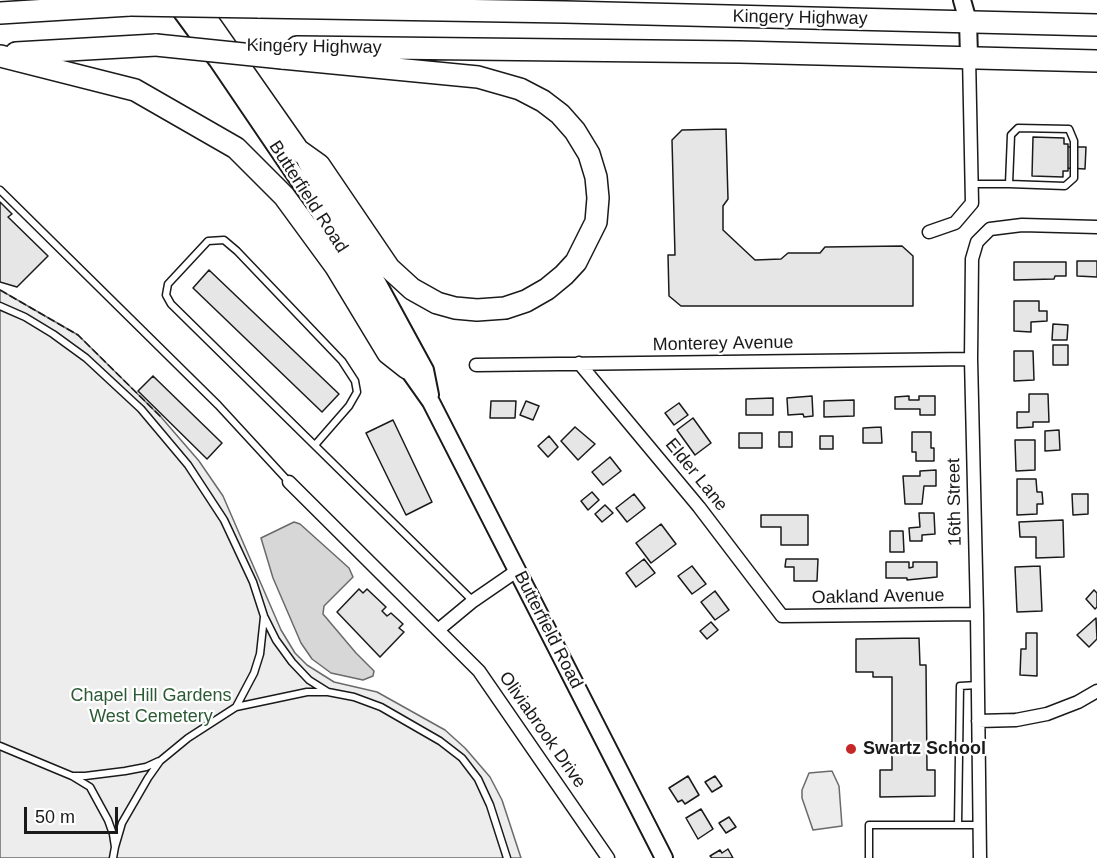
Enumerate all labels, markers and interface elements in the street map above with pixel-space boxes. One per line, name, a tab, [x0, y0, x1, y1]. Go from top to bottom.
street label: Kingery Highway	[732, 6, 868, 30]
street label: Kingery Highway	[246, 35, 382, 59]
street label: Butterfield Road	[264, 137, 352, 257]
street label: Monterey Avenue	[652, 332, 794, 356]
street label: Elder Lane	[660, 434, 732, 516]
street label: 16th Street	[943, 458, 967, 546]
street label: Butterfield Road	[509, 568, 587, 692]
street label: Oakland Avenue	[811, 585, 945, 609]
street label: Oliviabrook Drive	[494, 668, 590, 792]
park label: Chapel Hill Gardens West Cemetery	[70, 685, 232, 728]
place label: Swartz School	[863, 738, 986, 760]
marker: Swartz School	[844, 742, 858, 756]
scale bar	[27, 795, 122, 833]
text: 50 m	[35, 807, 75, 827]

